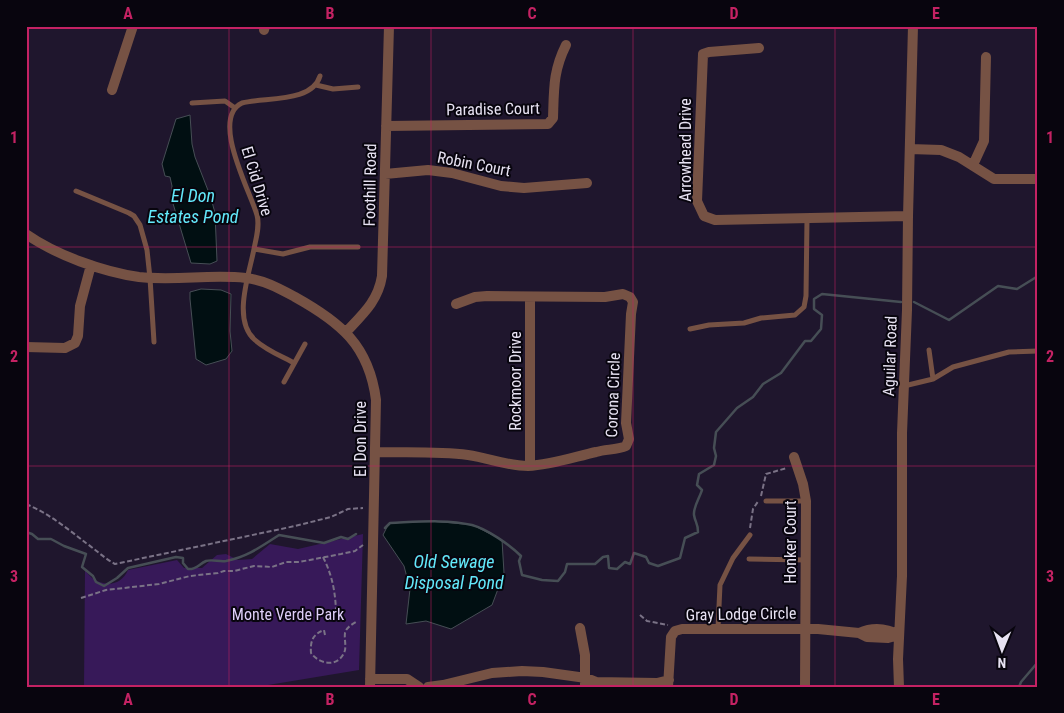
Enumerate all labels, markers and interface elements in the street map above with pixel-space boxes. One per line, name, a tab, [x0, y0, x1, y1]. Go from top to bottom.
text: A	[123, 4, 133, 23]
text: B	[326, 4, 335, 23]
text: C	[527, 4, 537, 23]
text: D	[729, 4, 739, 23]
text: E	[932, 4, 940, 23]
street label: Arrowhead Drive	[676, 98, 695, 202]
street label: Paradise Court	[446, 99, 540, 119]
text: 1	[10, 128, 18, 147]
text: 1	[1046, 128, 1054, 147]
street label: Foothill Road	[360, 143, 380, 227]
street label: El Cid Drive	[237, 144, 277, 218]
street label: Robin Court	[436, 148, 513, 180]
water label: El Don Estates Pond	[147, 185, 239, 227]
street label: Aguilar Road	[879, 315, 901, 397]
street label: Rockmoor Drive	[506, 331, 525, 431]
text: 2	[10, 347, 18, 366]
text: 2	[1046, 347, 1054, 366]
street label: Corona Circle	[602, 352, 624, 438]
street label: El Don Drive	[351, 401, 370, 477]
street label: Honker Court	[781, 500, 800, 584]
water label: Old Sewage Disposal Pond	[404, 551, 504, 593]
text: 3	[10, 567, 18, 586]
text: 3	[1046, 567, 1054, 586]
street label: Gray Lodge Circle	[686, 604, 796, 624]
park label: Monte Verde Park	[232, 605, 345, 624]
north arrow	[976, 626, 1026, 676]
text: N	[997, 655, 1006, 671]
text: A	[123, 690, 133, 709]
text: B	[326, 690, 335, 709]
text: C	[527, 690, 537, 709]
text: D	[729, 690, 739, 709]
text: E	[932, 690, 940, 709]

